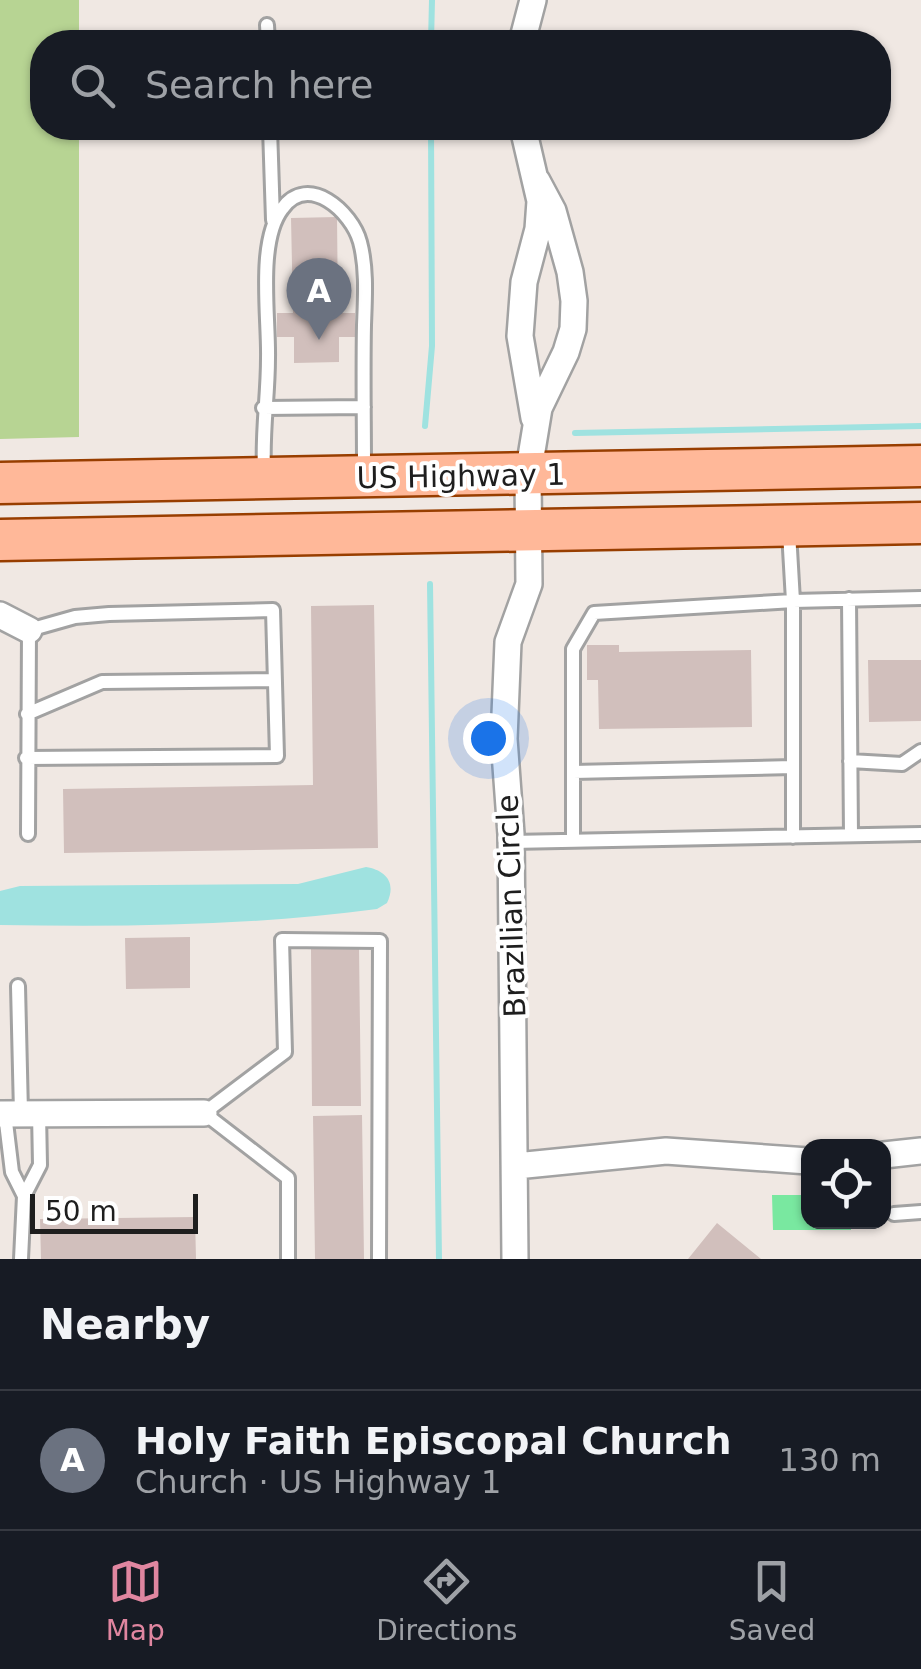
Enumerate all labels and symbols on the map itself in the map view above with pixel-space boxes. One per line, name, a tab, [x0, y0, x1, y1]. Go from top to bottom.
pin: A	[286, 258, 352, 340]
street label: US Highway 1	[356, 457, 566, 495]
your location	[463, 713, 514, 764]
street label: Brazilian Circle	[490, 794, 532, 1018]
scale bar	[30, 1189, 198, 1234]

